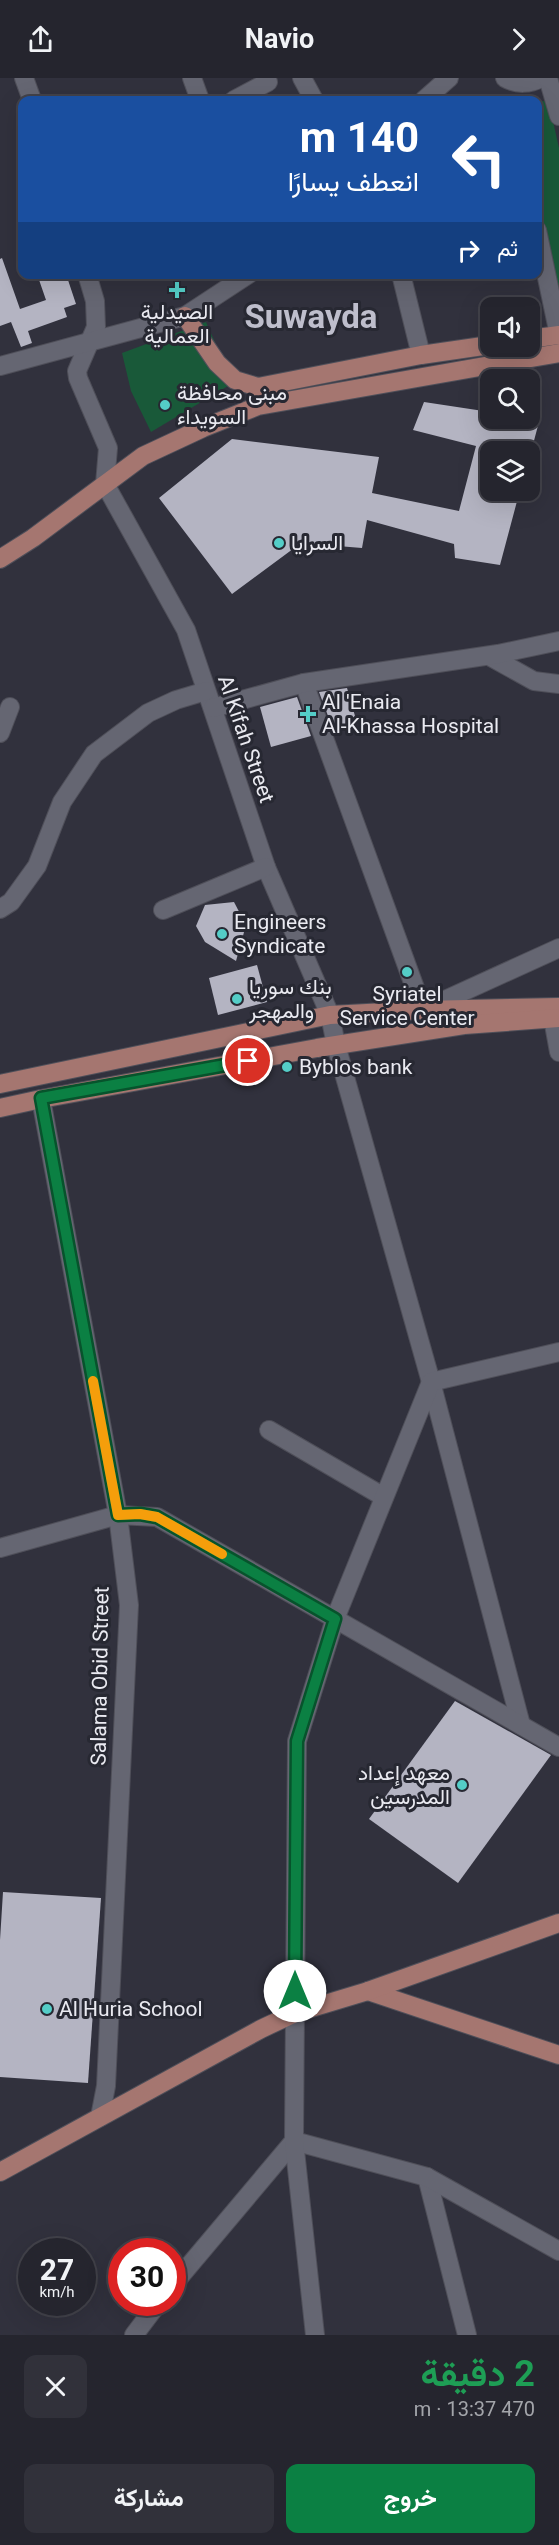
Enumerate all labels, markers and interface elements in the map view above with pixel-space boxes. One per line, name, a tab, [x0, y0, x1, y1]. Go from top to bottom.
icon: share	[24, 23, 57, 56]
text: Navio	[245, 23, 314, 55]
icon: forward	[502, 23, 535, 56]
text: 140 m	[300, 113, 419, 162]
icon: left	[440, 120, 518, 198]
text: انعطف يسارًا	[288, 166, 419, 198]
icon: right	[452, 234, 485, 267]
text: ثم	[497, 236, 518, 261]
marker: الصيدلية العمالية	[170, 283, 184, 297]
district label: Suwayda	[244, 297, 378, 336]
map controls	[480, 297, 540, 501]
button: sound	[480, 297, 540, 357]
place label: الصيدلية العمالية	[141, 300, 213, 348]
button: search	[480, 369, 540, 429]
place label: مبنى محافظة السويداء	[177, 381, 287, 430]
marker: مبنى محافظة السويداء	[158, 398, 172, 412]
button: layers	[480, 441, 540, 501]
place label: السرايا	[291, 531, 343, 556]
marker: السرايا	[272, 536, 286, 550]
street label: Al Kifah Street	[213, 672, 279, 806]
place label: Al 'Enaia Al-Khassa Hospital	[322, 690, 499, 738]
marker: Al 'Enaia Al-Khassa Hospital	[299, 705, 317, 723]
place label: Engineers Syndicate	[234, 910, 326, 958]
marker: Engineers Syndicate	[215, 927, 229, 941]
marker: Syriatel Service Center	[400, 965, 414, 979]
place label: بنك سوريا والمهجر	[248, 975, 332, 1024]
place label: Syriatel Service Center	[339, 982, 475, 1030]
marker: بنك سوريا والمهجر	[230, 992, 244, 1006]
pin	[222, 1035, 273, 1086]
icon: arrive	[231, 1044, 264, 1077]
place label: Byblos bank	[299, 1055, 413, 1079]
marker: Byblos bank	[280, 1060, 294, 1074]
street label: Salama Obid Street	[86, 1586, 114, 1766]
place label: معهد إعداد المدرسين	[358, 1761, 450, 1810]
marker: معهد إعداد المدرسين	[455, 1778, 469, 1792]
position arrow	[263, 1959, 327, 2023]
place label: Al Huria School	[59, 1997, 203, 2021]
marker: Al Huria School	[40, 2002, 54, 2016]
speed limit sign: 30	[108, 2238, 186, 2316]
text: 27	[40, 2252, 74, 2287]
text: km/h	[39, 2283, 75, 2301]
text: 2 دقيقة	[421, 2353, 535, 2395]
button: close	[24, 2355, 87, 2418]
text: 470 m · 13:37	[414, 2397, 535, 2421]
button: مشاركة	[24, 2464, 274, 2533]
button: خروج	[286, 2464, 535, 2533]

